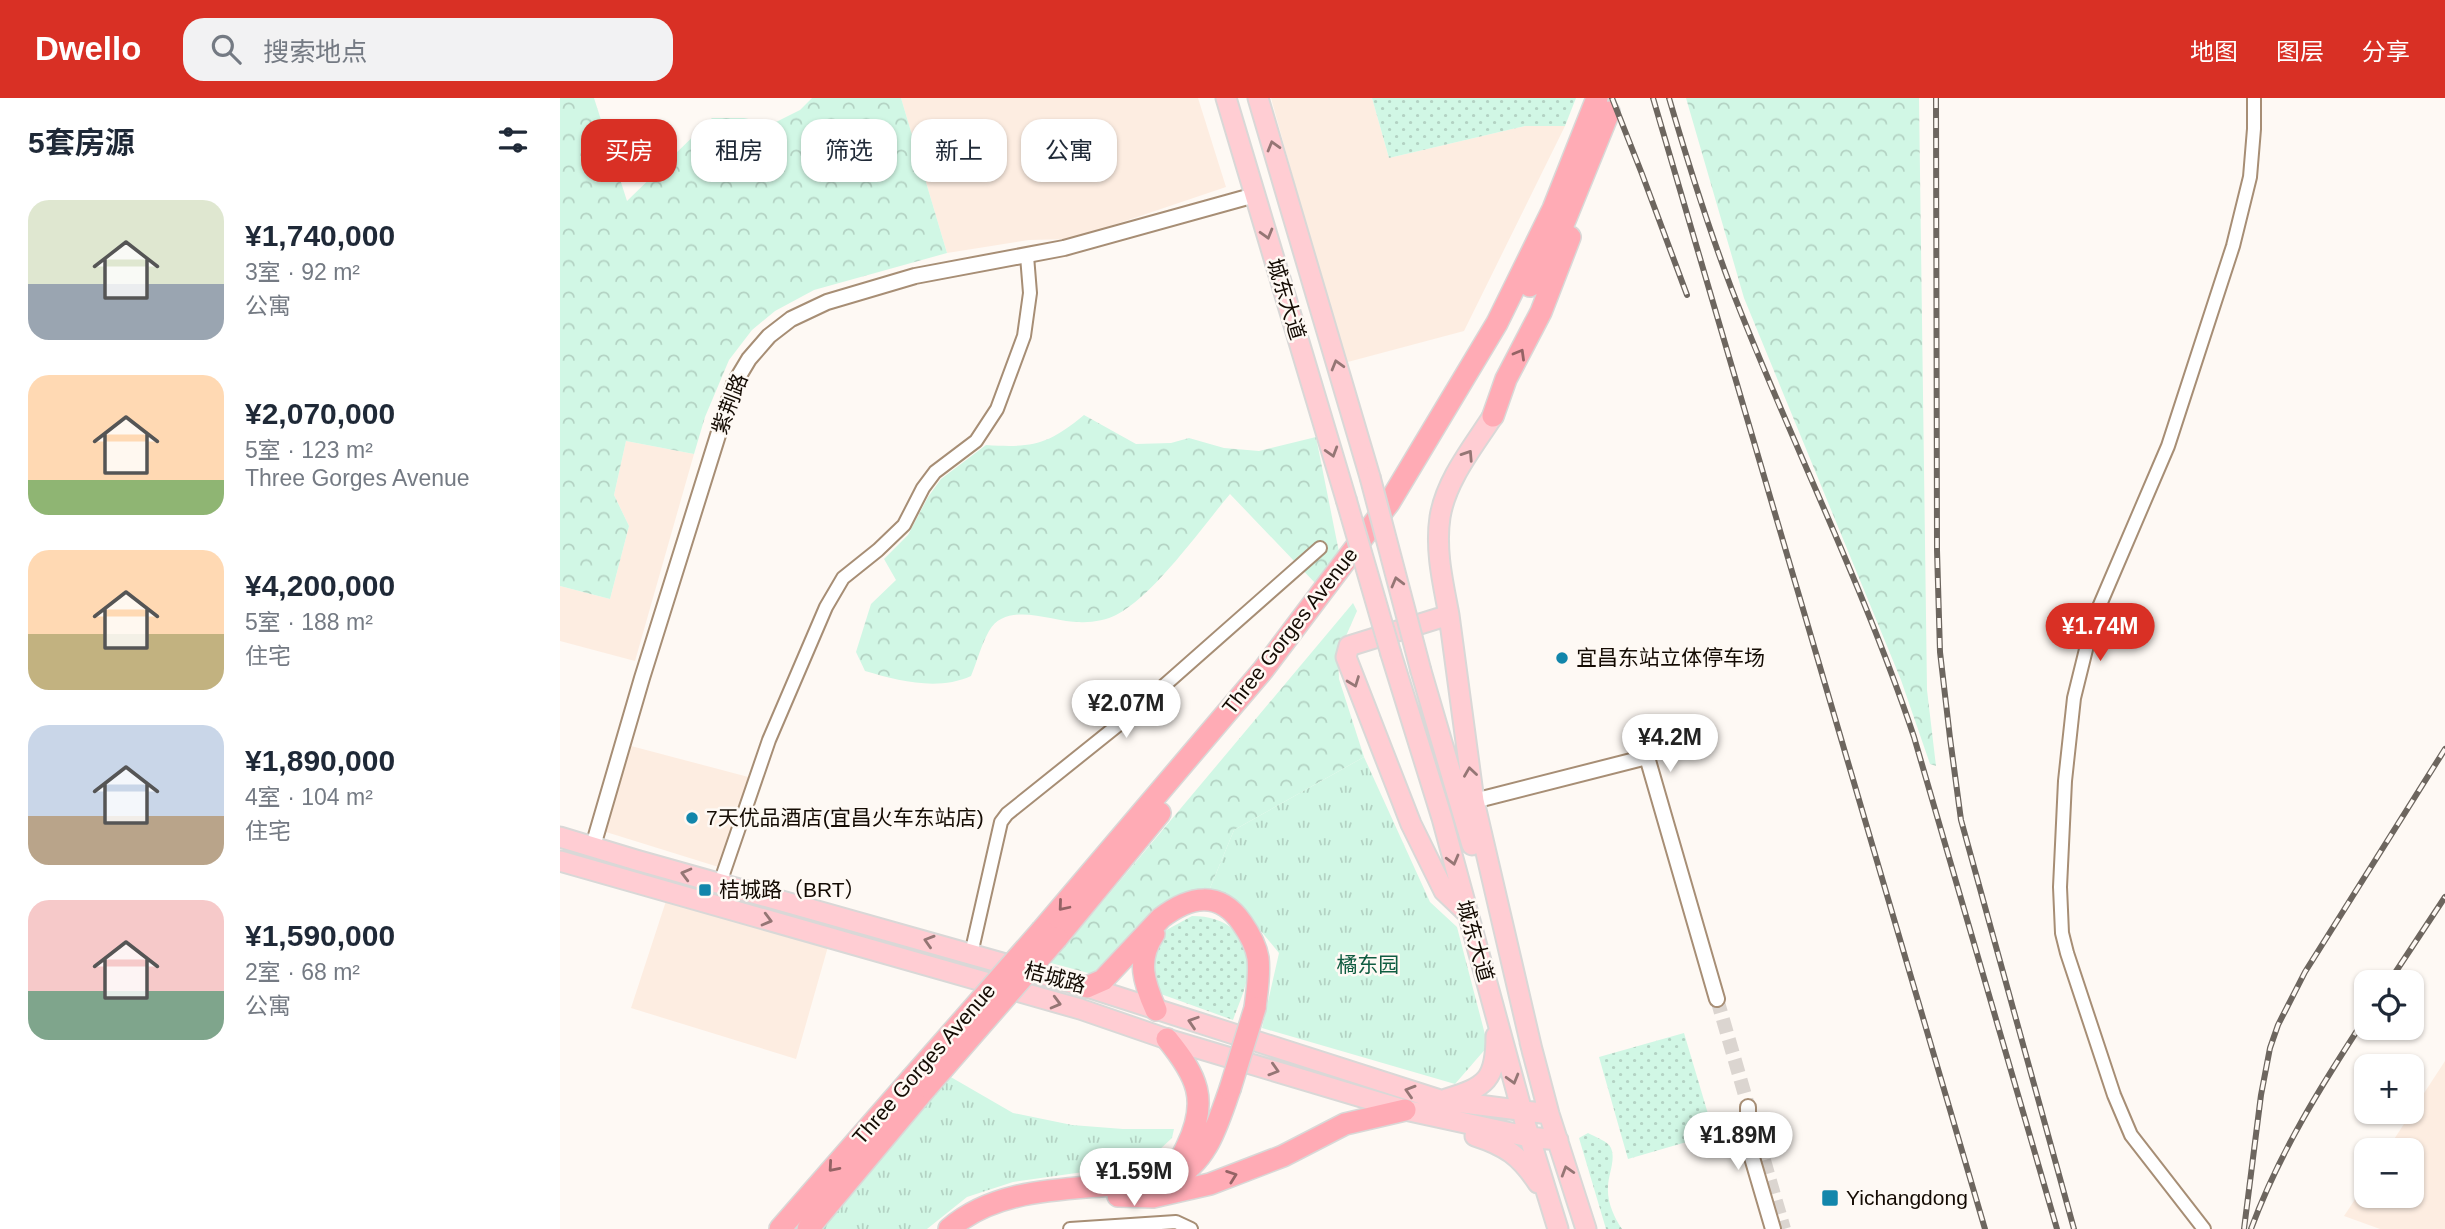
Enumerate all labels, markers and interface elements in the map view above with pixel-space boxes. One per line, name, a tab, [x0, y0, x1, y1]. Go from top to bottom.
search box	[183, 18, 673, 81]
text: Dwello	[35, 30, 141, 67]
icon: search	[207, 30, 245, 68]
text: 搜索地点	[263, 37, 367, 67]
text: 地图	[2190, 38, 2238, 65]
text: 图层	[2276, 38, 2324, 65]
text: 分享	[2362, 38, 2410, 65]
chip: 买房	[581, 119, 677, 182]
chip: 租房	[691, 119, 787, 182]
chip: 筛选	[801, 119, 897, 182]
chip: 新上	[911, 119, 1007, 182]
chip: 公寓	[1021, 119, 1117, 182]
icon: filters	[494, 121, 532, 159]
text: 5套房源	[28, 126, 135, 159]
one-way arrow	[1266, 141, 1281, 153]
text: ¥1,740,000	[245, 219, 395, 252]
icon: home	[84, 228, 168, 312]
one-way arrow	[1258, 228, 1273, 240]
street label: 城东大道	[1263, 255, 1310, 342]
text: 3室 · 92 m²	[245, 259, 360, 285]
text: 公寓	[245, 293, 291, 319]
one-way arrow	[1512, 349, 1525, 361]
one-way arrow	[1330, 359, 1345, 371]
street label: 紫荆路	[708, 370, 752, 437]
text: ¥2,070,000	[245, 397, 395, 430]
icon: home	[84, 403, 168, 487]
text: 5室 · 123 m²	[245, 437, 373, 463]
one-way arrow	[1323, 446, 1338, 458]
one-way arrow	[1459, 450, 1472, 463]
text: Three Gorges Avenue	[245, 465, 470, 491]
street label: Three Gorges Avenue	[1217, 543, 1362, 719]
text: ¥4,200,000	[245, 569, 395, 602]
one-way arrow	[1391, 576, 1406, 588]
icon: home	[84, 578, 168, 662]
pin: ¥1.74M	[2043, 603, 2157, 663]
text: 5室 · 188 m²	[245, 609, 373, 635]
text: ¥1.74M	[2062, 613, 2138, 639]
text: 住宅	[245, 643, 291, 669]
place label: 宜昌东站立体停车场	[1576, 646, 1765, 669]
marker: 宜昌东站立体停车场	[1554, 650, 1570, 666]
one-way arrow	[1346, 675, 1360, 687]
pin: ¥2.07M	[1069, 680, 1183, 740]
text: ¥2.07M	[1088, 690, 1164, 716]
pin: ¥4.2M	[1621, 714, 1719, 774]
text: ¥4.2M	[1638, 724, 1702, 750]
text: ¥1,890,000	[245, 744, 395, 777]
icon: home	[84, 753, 168, 837]
one-way arrow	[1463, 766, 1478, 778]
text: 4室 · 104 m²	[245, 784, 373, 810]
place label: 7天优品酒店(宜昌火车东站店)	[706, 806, 984, 829]
marker: 7天优品酒店(宜昌火车东站店)	[684, 810, 700, 826]
text: 住宅	[245, 818, 291, 844]
one-way arrow	[1444, 854, 1459, 866]
one-way arrow	[680, 868, 692, 882]
place label: 桔城路（BRT）	[719, 878, 866, 901]
marker: 桔城路（BRT）	[697, 882, 713, 898]
one-way arrow	[1059, 897, 1071, 910]
street label: 城东大道	[1453, 897, 1498, 984]
one-way arrow	[761, 912, 773, 926]
text: ¥1,590,000	[245, 919, 395, 952]
icon: home	[84, 928, 168, 1012]
one-way arrow	[923, 935, 935, 950]
park label: 橘东园	[1337, 953, 1400, 976]
street label: 桔城路	[1022, 958, 1089, 997]
text: 2室 · 68 m²	[245, 959, 360, 985]
map controls	[2354, 970, 2424, 1208]
button: locate	[2354, 970, 2424, 1040]
street label: Three Gorges Avenue	[848, 979, 1000, 1149]
text: 公寓	[245, 993, 291, 1019]
one-way arrow	[1050, 994, 1062, 1009]
one-way arrow	[1187, 1016, 1199, 1031]
button: +	[2354, 1054, 2424, 1124]
one-way arrow	[1267, 1062, 1279, 1077]
one-way arrow	[1505, 1073, 1520, 1085]
one-way arrow	[1404, 1085, 1416, 1099]
pin: ¥1.89M	[1681, 1112, 1795, 1172]
text: ¥1.89M	[1700, 1122, 1776, 1148]
button: −	[2354, 1138, 2424, 1208]
pin: ¥1.59M	[1077, 1148, 1191, 1208]
one-way arrow	[829, 1158, 841, 1171]
text: ¥1.59M	[1096, 1158, 1172, 1184]
one-way arrow	[1561, 1166, 1576, 1178]
one-way arrow	[1226, 1171, 1238, 1185]
place label: Yichangdong	[1846, 1186, 1968, 1209]
marker: Yichangdong	[1820, 1188, 1840, 1208]

